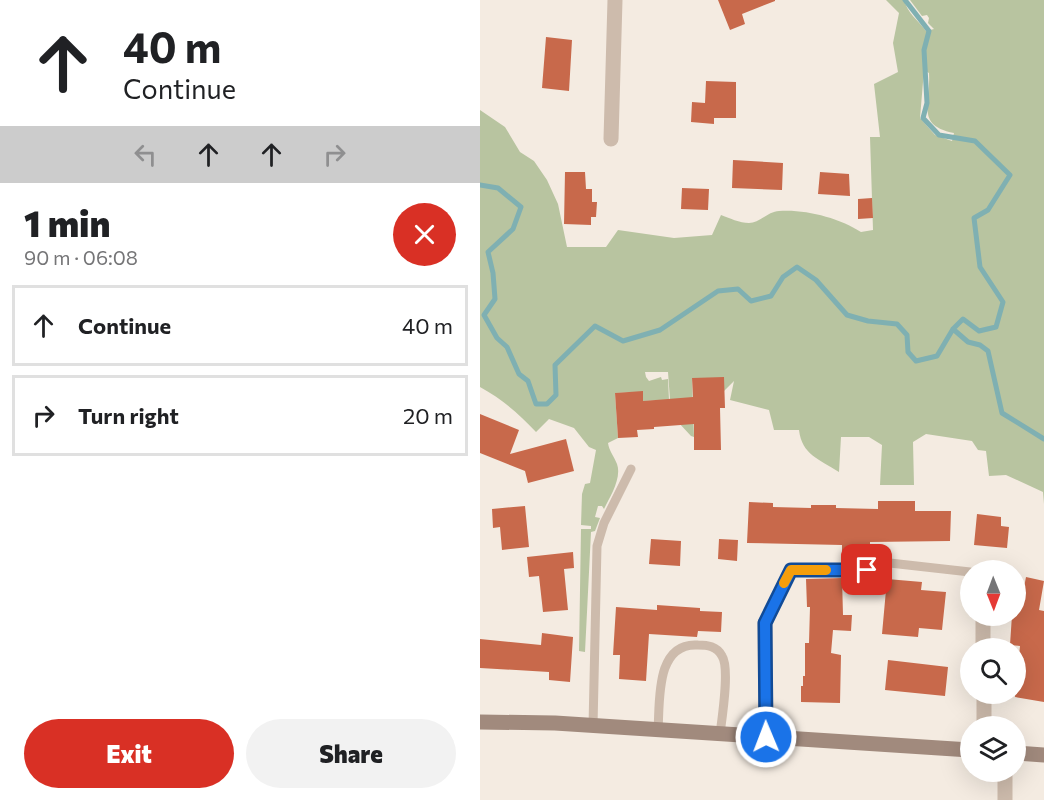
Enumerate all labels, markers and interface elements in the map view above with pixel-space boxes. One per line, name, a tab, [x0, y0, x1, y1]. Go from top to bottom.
text: 40 m	[123, 20, 221, 72]
icon: ahead	[24, 24, 102, 102]
text: Continue	[123, 72, 236, 105]
icon: left	[129, 138, 162, 171]
icon: ahead	[192, 138, 225, 171]
icon: ahead	[255, 138, 288, 171]
icon: right	[318, 138, 351, 171]
text: 1 min	[24, 200, 110, 244]
button: close	[393, 203, 456, 266]
text: 90 m · 06:08	[24, 245, 138, 269]
icon: ahead	[27, 309, 60, 342]
text: Continue	[78, 312, 171, 339]
text: 40 m	[402, 312, 453, 339]
icon: right	[27, 399, 60, 432]
text: Turn right	[78, 402, 179, 429]
text: 20 m	[403, 402, 453, 429]
pin	[841, 544, 892, 595]
icon: arrive	[850, 553, 883, 586]
north arrow	[960, 560, 1026, 626]
map controls	[960, 560, 1026, 782]
button: search	[960, 638, 1026, 704]
position arrow	[734, 705, 798, 769]
button: layers	[960, 716, 1026, 782]
button: Exit	[24, 719, 234, 788]
button: Share	[246, 719, 456, 788]

